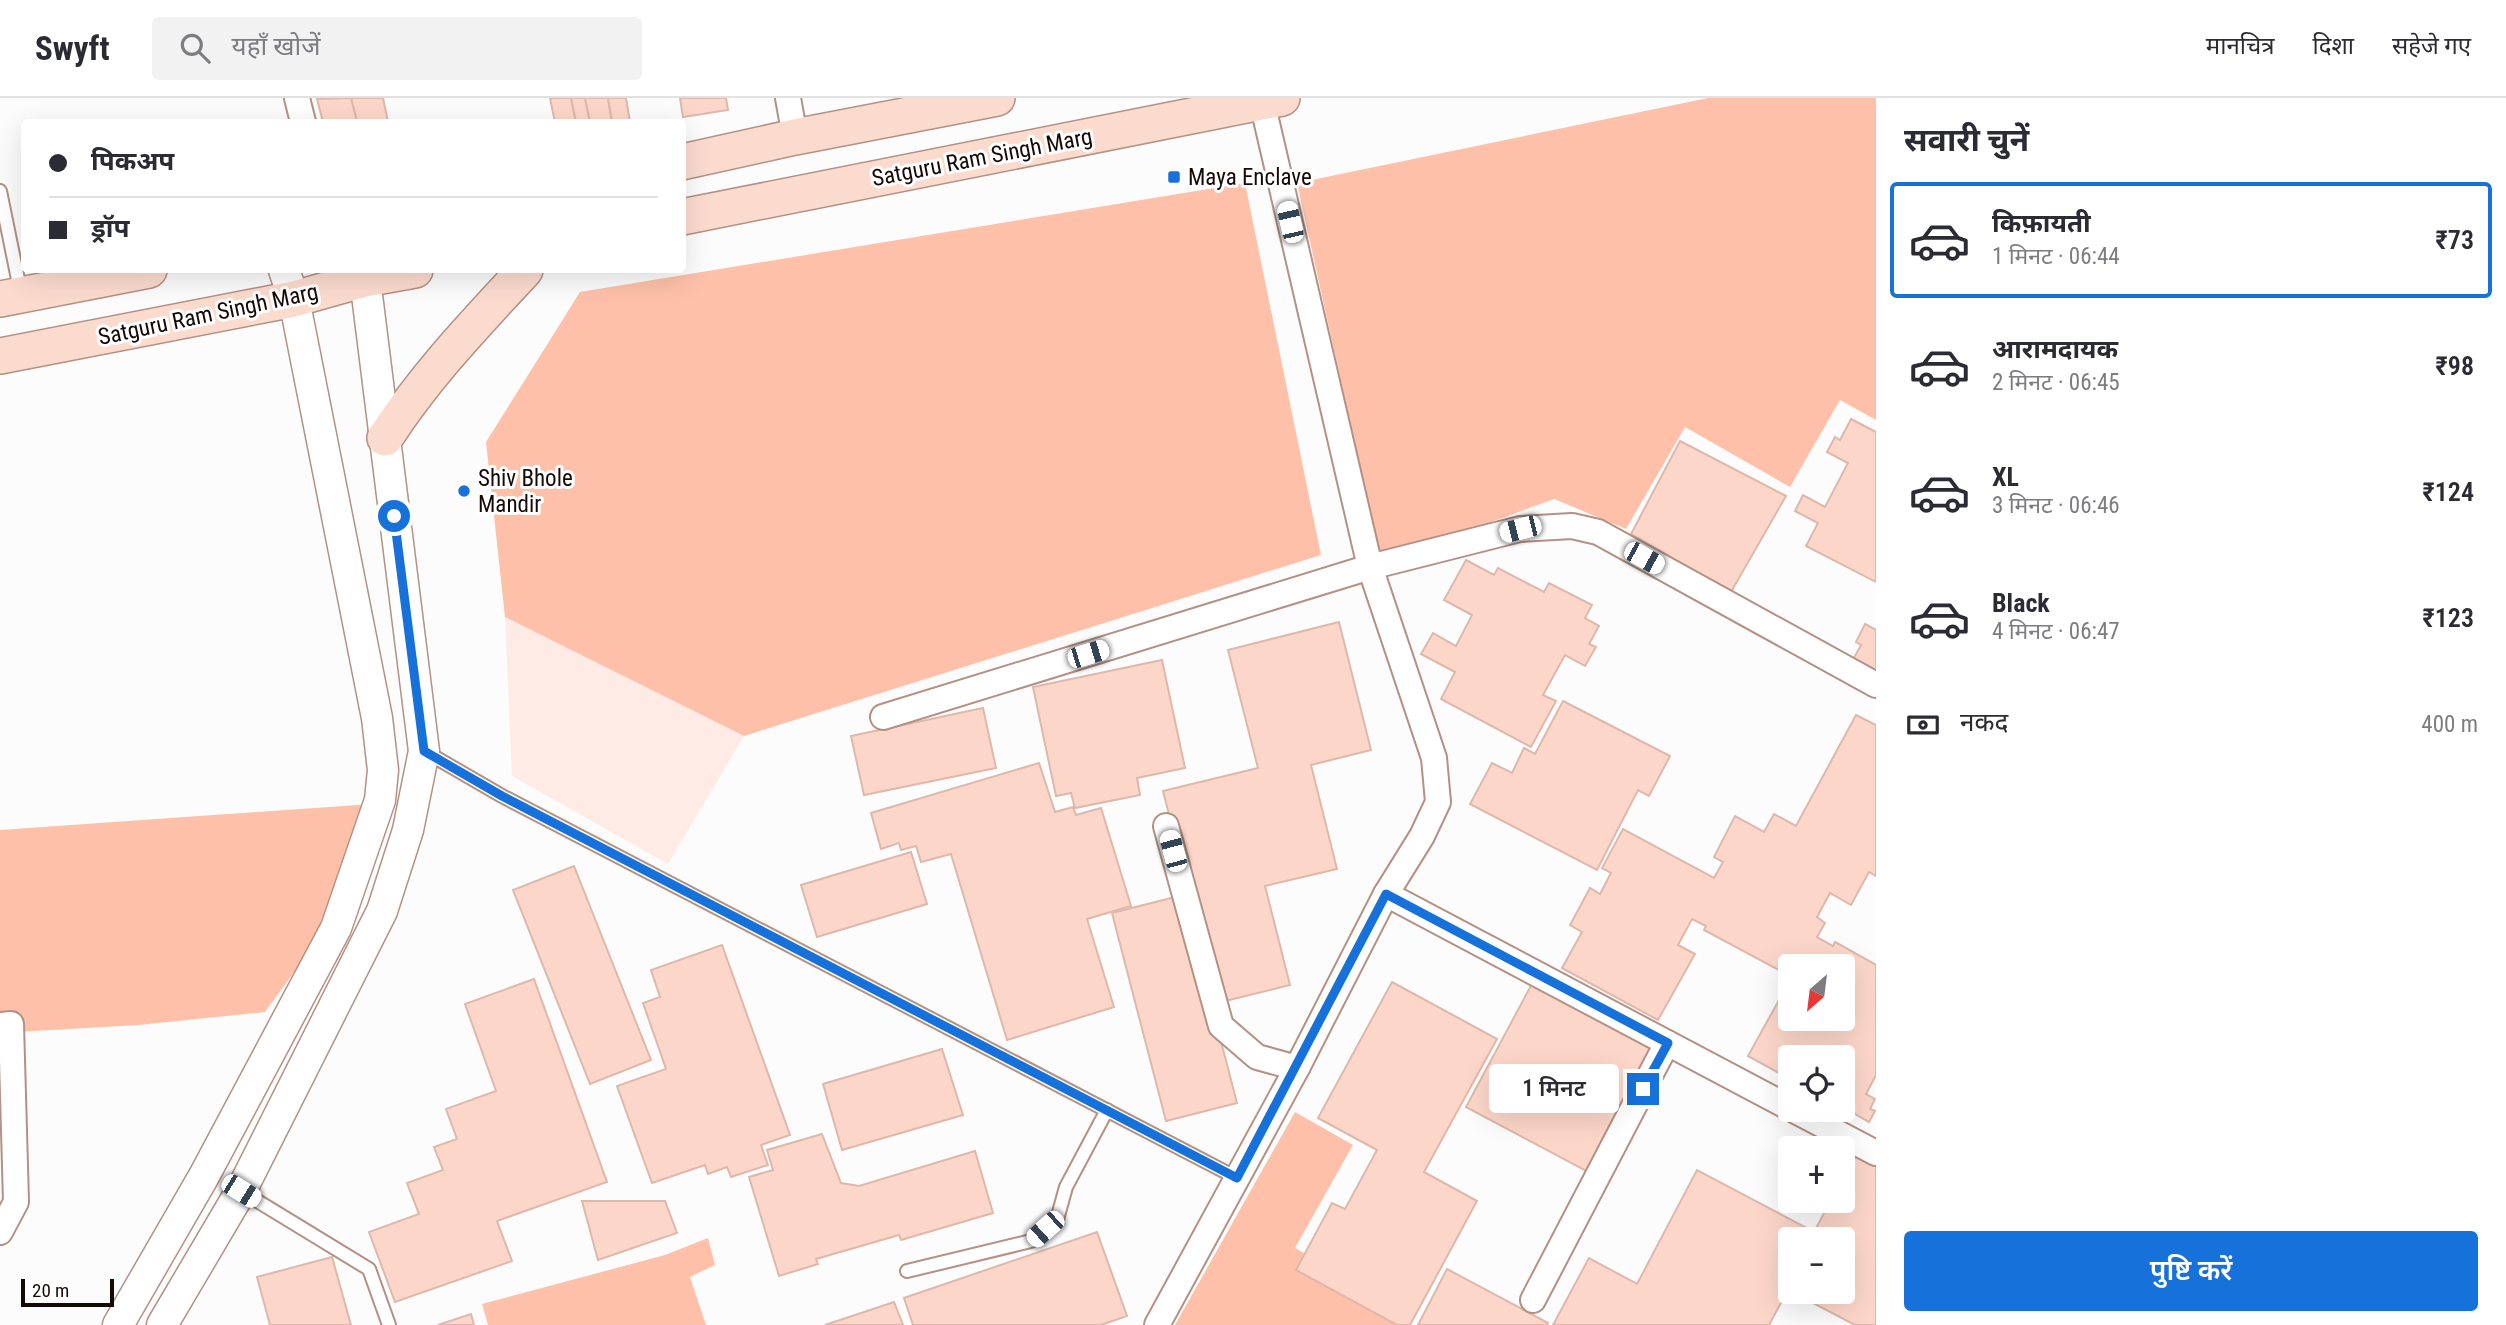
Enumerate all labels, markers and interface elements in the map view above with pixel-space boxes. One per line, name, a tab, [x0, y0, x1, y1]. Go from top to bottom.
search box	[152, 17, 642, 80]
text: Swyft	[35, 29, 110, 68]
icon: search	[176, 29, 214, 67]
text: यहाँ खोजें	[232, 31, 320, 61]
text: मानचित्र	[2206, 32, 2274, 60]
text: दिशा	[2312, 32, 2354, 60]
text: सहेजे गए	[2392, 32, 2471, 60]
text: सवारी चुनें	[1904, 121, 2029, 159]
street label: Satguru Ram Singh Marg	[870, 123, 1095, 192]
text: पिकअप	[91, 146, 174, 176]
place label: Maya Enclave	[1188, 164, 1312, 191]
marker: Maya Enclave	[1166, 169, 1182, 185]
car	[1276, 199, 1305, 245]
text: किफ़ायती	[1992, 208, 2091, 238]
icon: car	[1908, 209, 1971, 272]
text: ड्रॉप	[91, 213, 129, 243]
text: ₹73	[2436, 225, 2474, 255]
text: 1 मिनट · 06:44	[1992, 243, 2120, 270]
street label: Satguru Ram Singh Marg	[96, 278, 320, 351]
text: आरामदायक	[1992, 334, 2118, 364]
icon: car	[1908, 335, 1971, 398]
text: ₹98	[2436, 351, 2474, 381]
text: 2 मिनट · 06:45	[1992, 369, 2120, 396]
icon: car	[1908, 461, 1971, 524]
text: XL	[1992, 462, 2019, 492]
place label: Shiv Bhole Mandir	[478, 465, 573, 518]
text: ₹124	[2423, 477, 2474, 507]
marker: Shiv Bhole Mandir	[456, 483, 472, 499]
text: 3 मिनट · 06:46	[1992, 492, 2120, 519]
route start	[378, 500, 410, 532]
car	[1498, 514, 1543, 544]
car	[1621, 539, 1668, 577]
icon: car	[1908, 587, 1971, 650]
text: Black	[1992, 588, 2050, 618]
text: ₹123	[2423, 603, 2474, 633]
text: 4 मिनट · 06:47	[1992, 618, 2120, 645]
car	[1065, 638, 1112, 670]
icon: cash	[1904, 706, 1942, 744]
text: नकद	[1960, 707, 2008, 737]
text: 400 m	[2421, 711, 2478, 738]
car	[1158, 828, 1189, 874]
north arrow	[1778, 954, 1855, 1031]
map controls	[1778, 954, 1855, 1304]
button: locate	[1778, 1045, 1855, 1122]
callout: 1 मिनट	[1489, 1065, 1618, 1114]
route end	[1627, 1073, 1659, 1105]
text: 1 मिनट	[1522, 1075, 1586, 1102]
button: +	[1778, 1136, 1855, 1213]
car	[218, 1171, 265, 1211]
car	[1023, 1207, 1068, 1251]
button: −	[1778, 1227, 1855, 1304]
button: पुष्टि करें	[1904, 1231, 2478, 1311]
scale bar	[21, 1276, 114, 1308]
text: 20 m	[32, 1279, 69, 1302]

